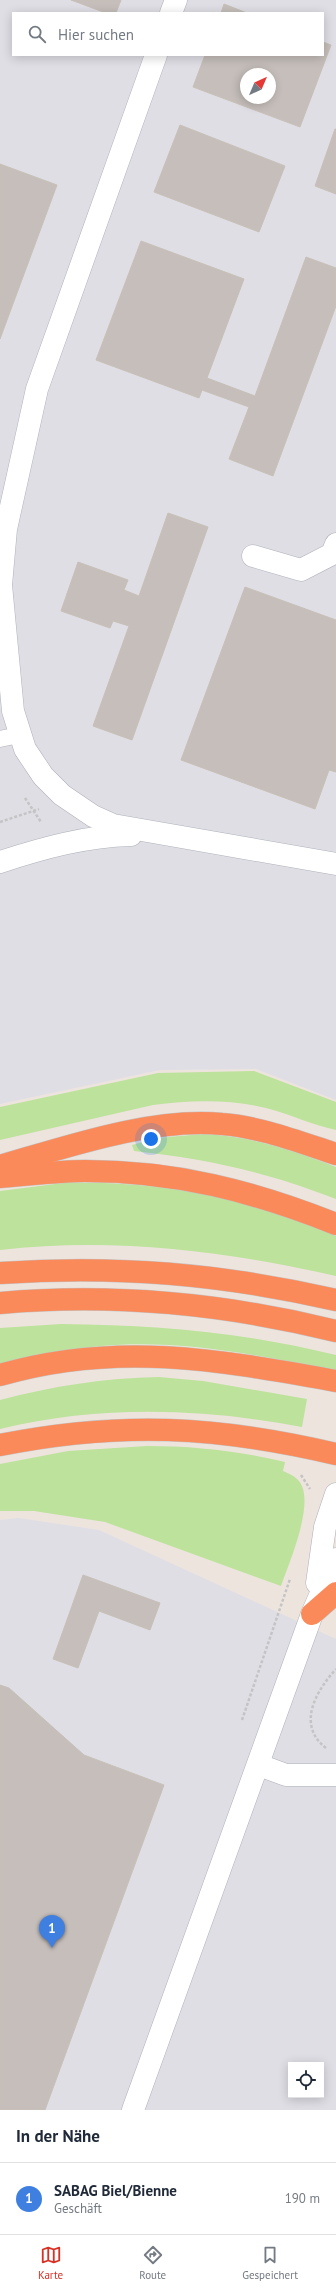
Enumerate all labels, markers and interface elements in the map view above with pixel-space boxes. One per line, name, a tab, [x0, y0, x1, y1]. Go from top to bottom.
search box	[12, 12, 324, 56]
icon: search	[26, 23, 48, 45]
text: Hier suchen	[58, 25, 134, 44]
north arrow	[240, 68, 276, 104]
your location	[141, 1129, 161, 1149]
pin: 1	[39, 1915, 65, 1948]
map controls	[288, 2062, 324, 2098]
button: locate	[288, 2062, 324, 2098]
text: In der Nähe	[16, 2125, 100, 2147]
text: SABAG Biel/Bienne	[54, 2181, 177, 2200]
text: 1	[25, 2190, 33, 2207]
text: 190 m	[285, 2190, 320, 2207]
text: Geschäft	[54, 2200, 102, 2217]
tab: Karte	[38, 2244, 63, 2282]
tab: Route	[139, 2244, 166, 2282]
tab: Gespeichert	[242, 2244, 298, 2282]

